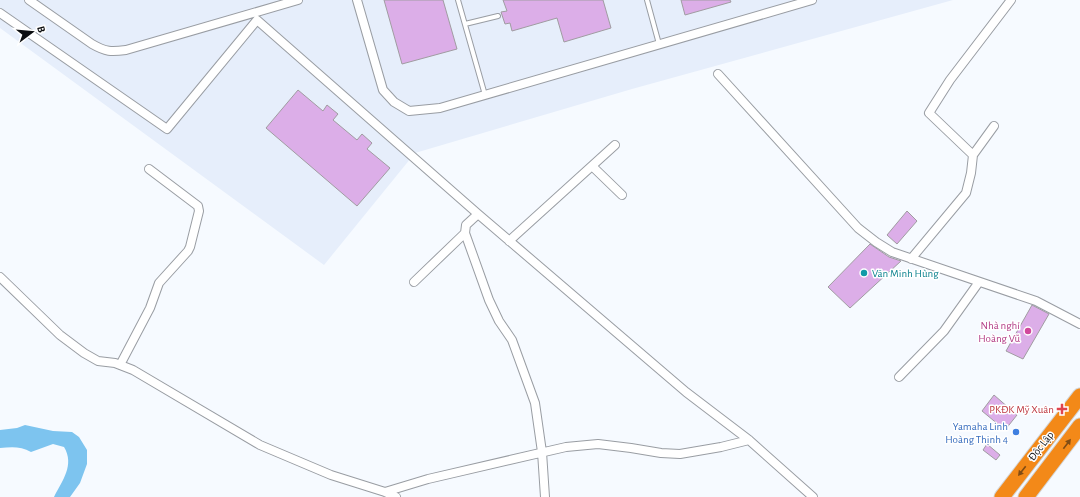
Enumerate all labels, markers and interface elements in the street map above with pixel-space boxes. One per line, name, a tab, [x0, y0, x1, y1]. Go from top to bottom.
north arrow	[12, 12, 52, 52]
text: B	[35, 25, 47, 35]
marker: Văn Minh Hùng	[859, 268, 869, 278]
place label: Văn Minh Hùng	[872, 268, 939, 279]
place label: Nhà nghỉ Hoàng Vũ	[978, 320, 1020, 344]
marker: Nhà nghỉ Hoàng Vũ	[1023, 326, 1033, 336]
place label: PKĐK Mỹ Xuân	[989, 404, 1054, 415]
marker: PKĐK Mỹ Xuân	[1057, 404, 1067, 414]
place label: Yamaha Linh Hoàng Thịnh 4	[945, 421, 1008, 445]
marker: Yamaha Linh Hoàng Thịnh 4	[1011, 427, 1021, 437]
street label: Độc Lập	[1026, 429, 1056, 463]
one-way arrow	[1063, 438, 1071, 449]
one-way arrow	[1018, 466, 1026, 476]

